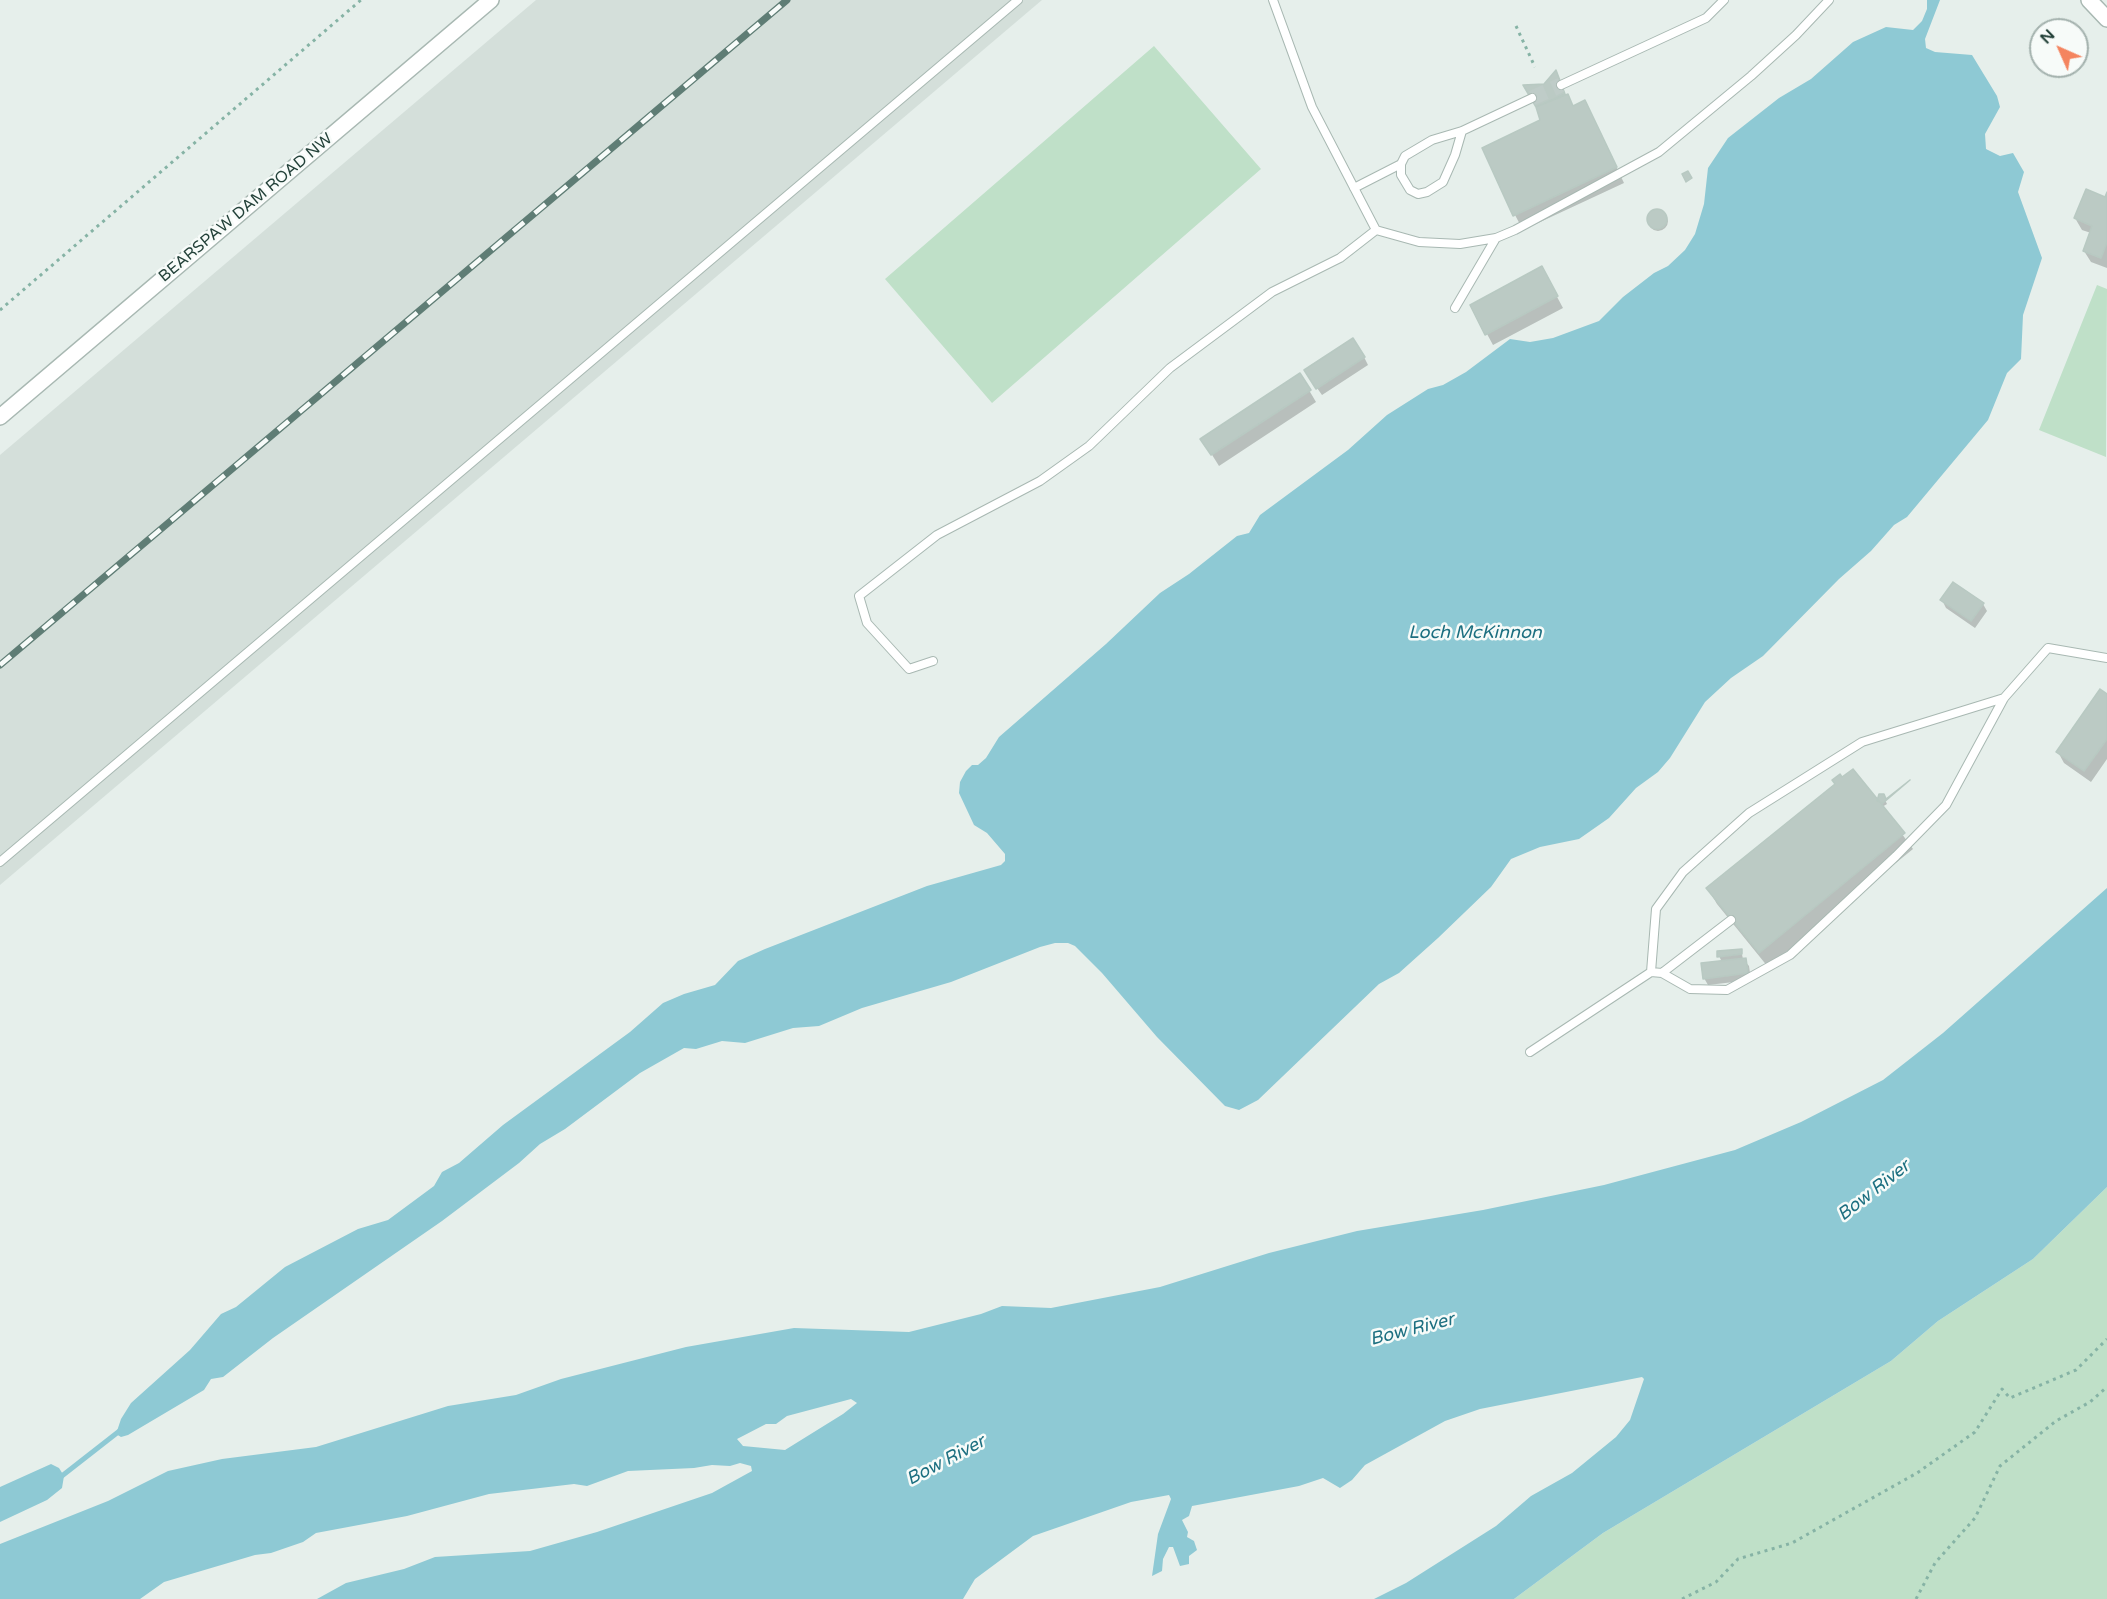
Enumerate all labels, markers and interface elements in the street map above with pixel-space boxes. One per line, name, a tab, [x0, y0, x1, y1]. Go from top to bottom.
north arrow	[2029, 18, 2089, 78]
text: N	[2036, 25, 2059, 48]
street label: BEARSPAW DAM ROAD NW	[155, 129, 337, 287]
water label: Loch McKinnon	[1408, 622, 1542, 644]
water label: Bow River	[1833, 1156, 1915, 1226]
water label: Bow River	[1368, 1309, 1456, 1351]
water label: Bow River	[903, 1431, 989, 1491]

